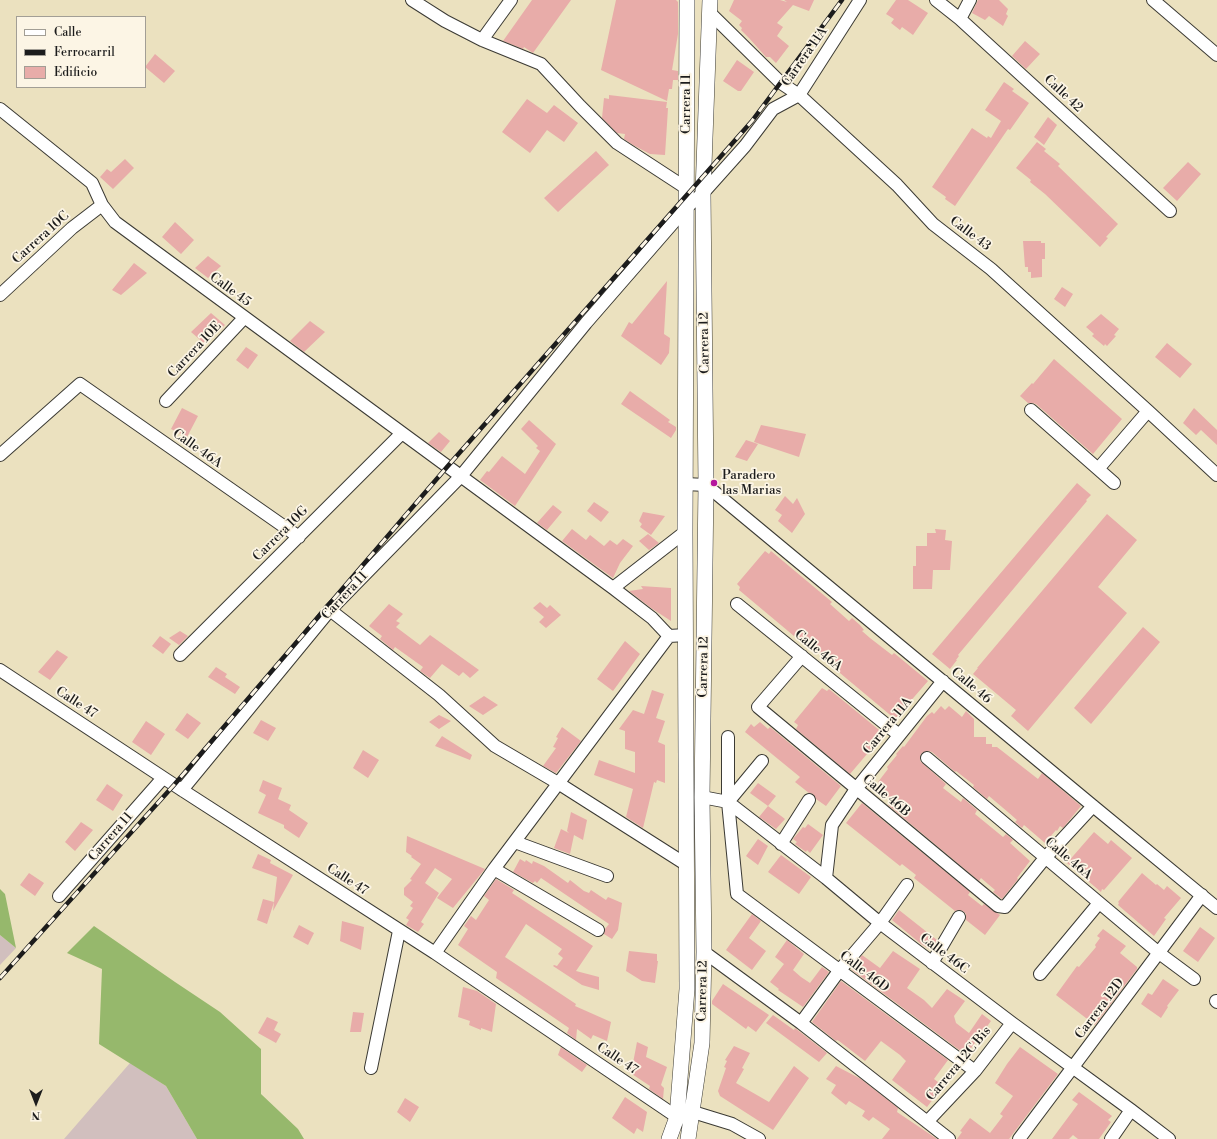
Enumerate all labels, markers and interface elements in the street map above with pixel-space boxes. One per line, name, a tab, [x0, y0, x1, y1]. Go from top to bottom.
legend	[16, 16, 146, 88]
street label: Carrera 11A	[779, 24, 831, 90]
text: Calle	[54, 25, 81, 40]
text: Ferrocarril	[54, 45, 115, 60]
text: Edificio	[54, 65, 97, 80]
street label: Calle 42	[1040, 72, 1086, 116]
street label: Carrera 11	[679, 74, 695, 134]
street label: Carrera 10C	[9, 208, 73, 268]
street label: Calle 43	[946, 214, 994, 254]
street label: Calle 45	[206, 270, 254, 310]
street label: Carrera 12	[697, 312, 713, 374]
street label: Carrera 10E	[165, 319, 225, 381]
street label: Calle 46A	[169, 426, 225, 472]
place label: Paradero las Marias	[722, 468, 781, 499]
marker: Paradero las Marias	[709, 478, 719, 488]
street label: Carrera 10G	[250, 503, 312, 565]
street label: Carrera 11	[319, 569, 371, 623]
street label: Calle 46A	[791, 627, 845, 675]
street label: Carrera 12	[696, 636, 712, 698]
street label: Calle 46	[948, 665, 994, 707]
street label: Calle 47	[52, 684, 100, 722]
street label: Carrera 11A	[860, 694, 916, 758]
street label: Calle 46B	[859, 772, 913, 820]
street label: Carrera 11	[85, 809, 137, 865]
street label: Calle 46A	[1041, 835, 1095, 883]
street label: Calle 47	[323, 861, 371, 899]
street label: Calle 46C	[917, 931, 971, 977]
street label: Calle 46D	[836, 948, 892, 996]
street label: Carrera 12	[695, 960, 711, 1022]
street label: Carrera 12D	[1072, 976, 1128, 1042]
street label: Carrera 12C Bis	[923, 1024, 995, 1104]
street label: Calle 47	[593, 1040, 641, 1078]
north arrow	[16, 1083, 56, 1123]
text: N	[32, 1108, 40, 1122]

